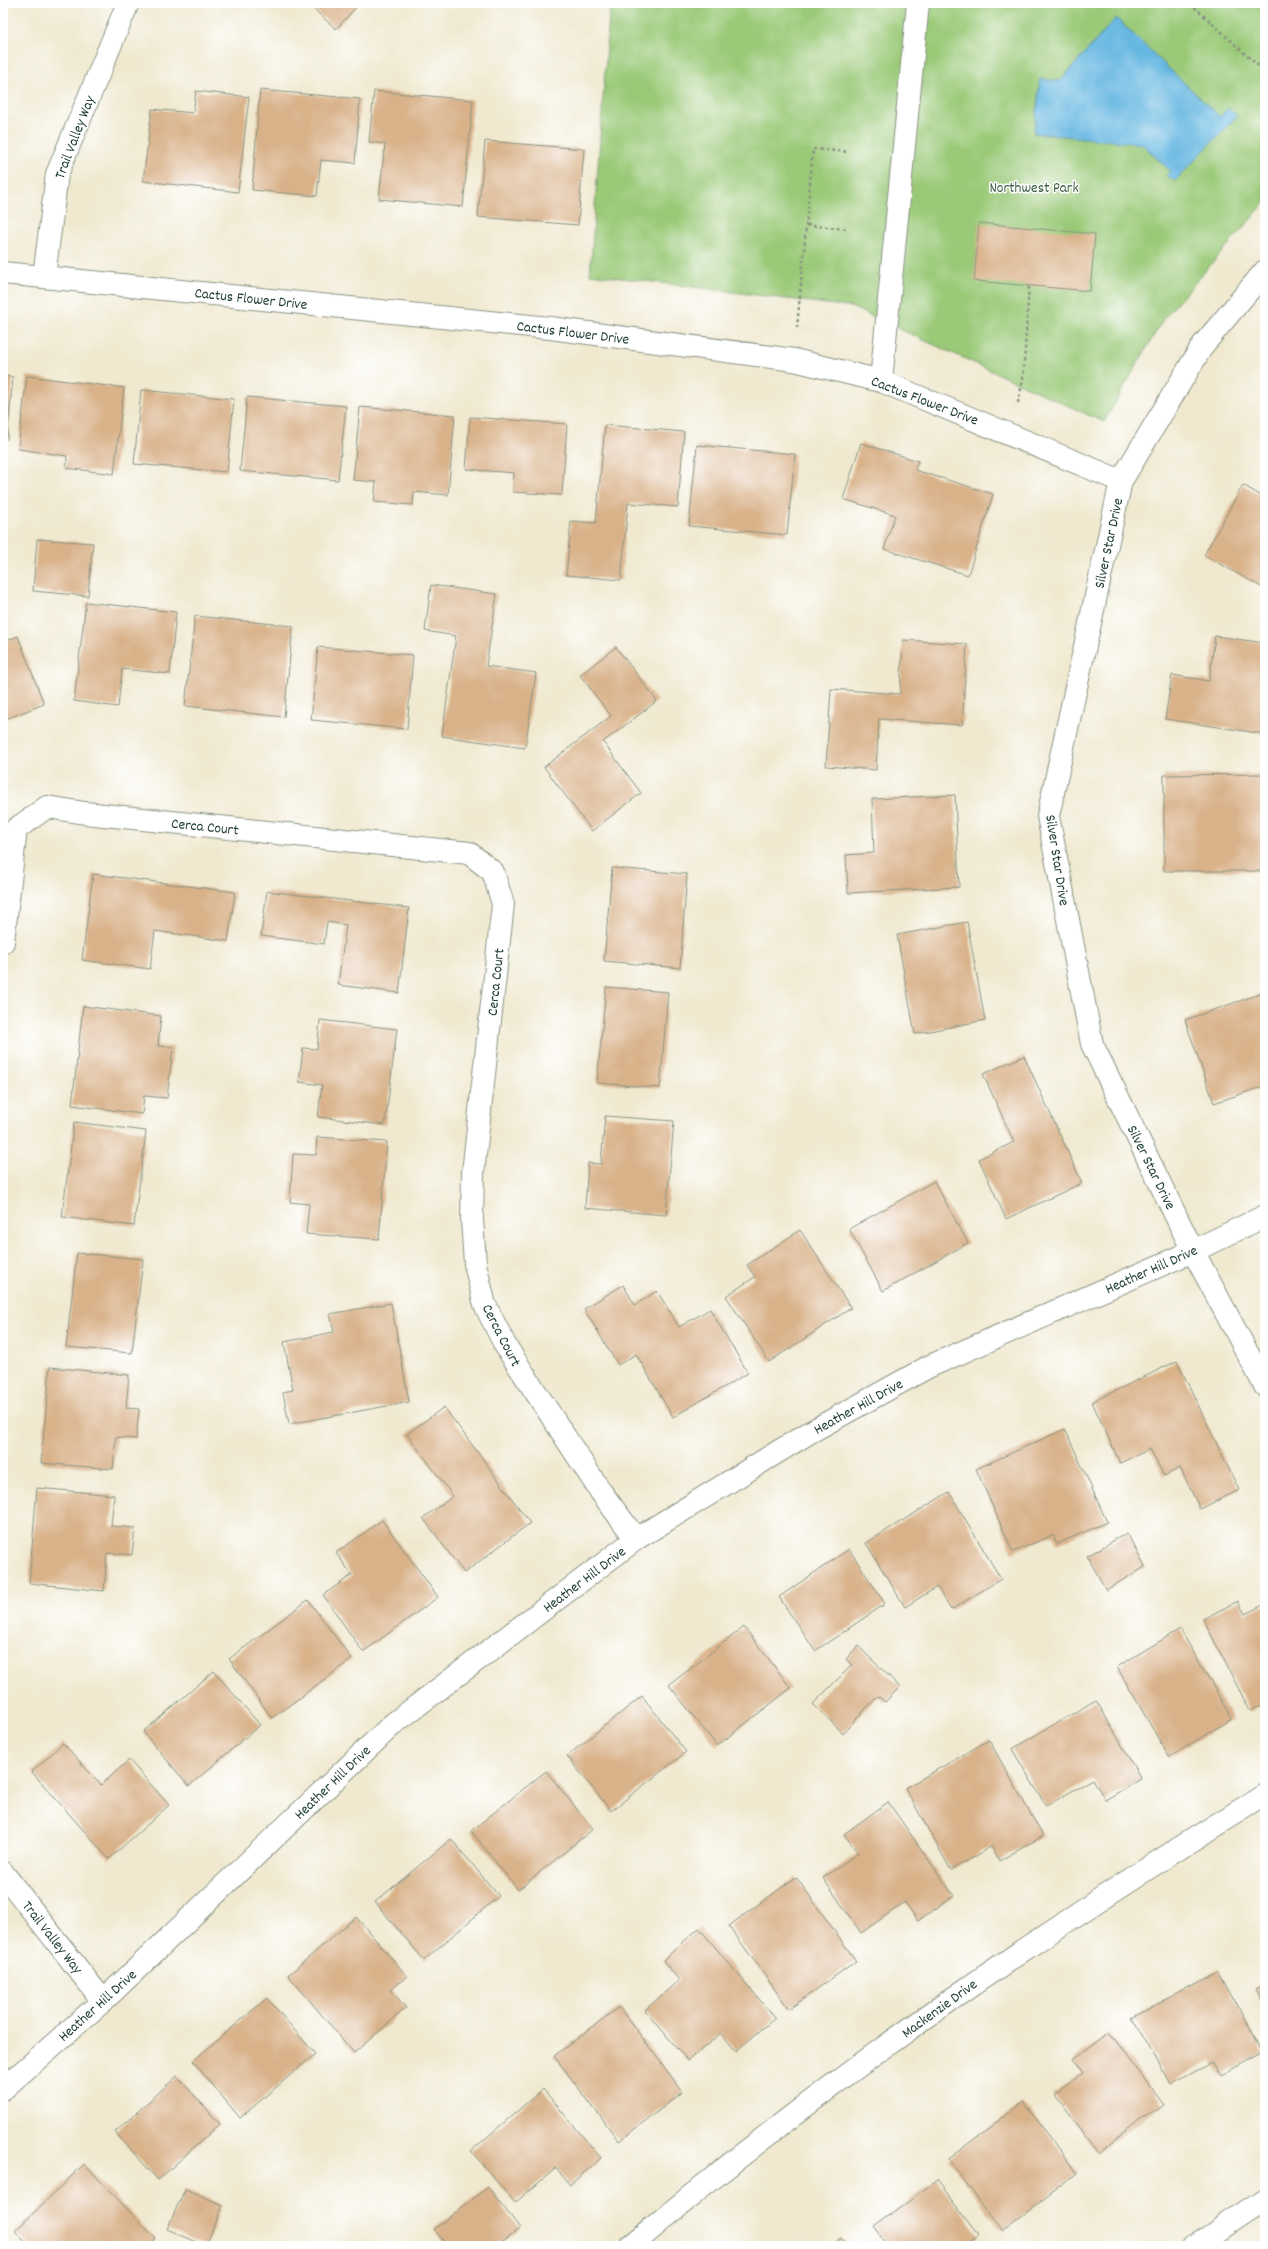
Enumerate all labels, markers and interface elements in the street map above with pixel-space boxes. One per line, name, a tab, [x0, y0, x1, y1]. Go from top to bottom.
street label: Trail Valley Way	[50, 92, 102, 183]
park label: Northwest Park	[989, 178, 1079, 200]
street label: Cactus Flower Drive	[193, 283, 309, 317]
street label: Cactus Flower Drive	[515, 316, 631, 352]
street label: Cactus Flower Drive	[867, 371, 981, 433]
street label: Silver Star Drive	[1090, 496, 1130, 591]
street label: Silver Star Drive	[1038, 813, 1074, 908]
street label: Cerca Court	[170, 814, 240, 843]
street label: Cerca Court	[483, 947, 512, 1017]
street label: Silver Star Drive	[1120, 1122, 1180, 1214]
street label: Heather Hill Drive	[1102, 1240, 1202, 1301]
street label: Cerca Court	[475, 1301, 526, 1371]
street label: Heather Hill Drive	[810, 1374, 908, 1441]
street label: Heather Hill Drive	[539, 1542, 632, 1619]
street label: Heather Hill Drive	[290, 1741, 377, 1826]
street label: Trail Valley Way	[16, 1897, 88, 1980]
street label: Heather Hill Drive	[54, 1965, 143, 2048]
street label: Mackenzie Drive	[898, 1974, 983, 2045]

